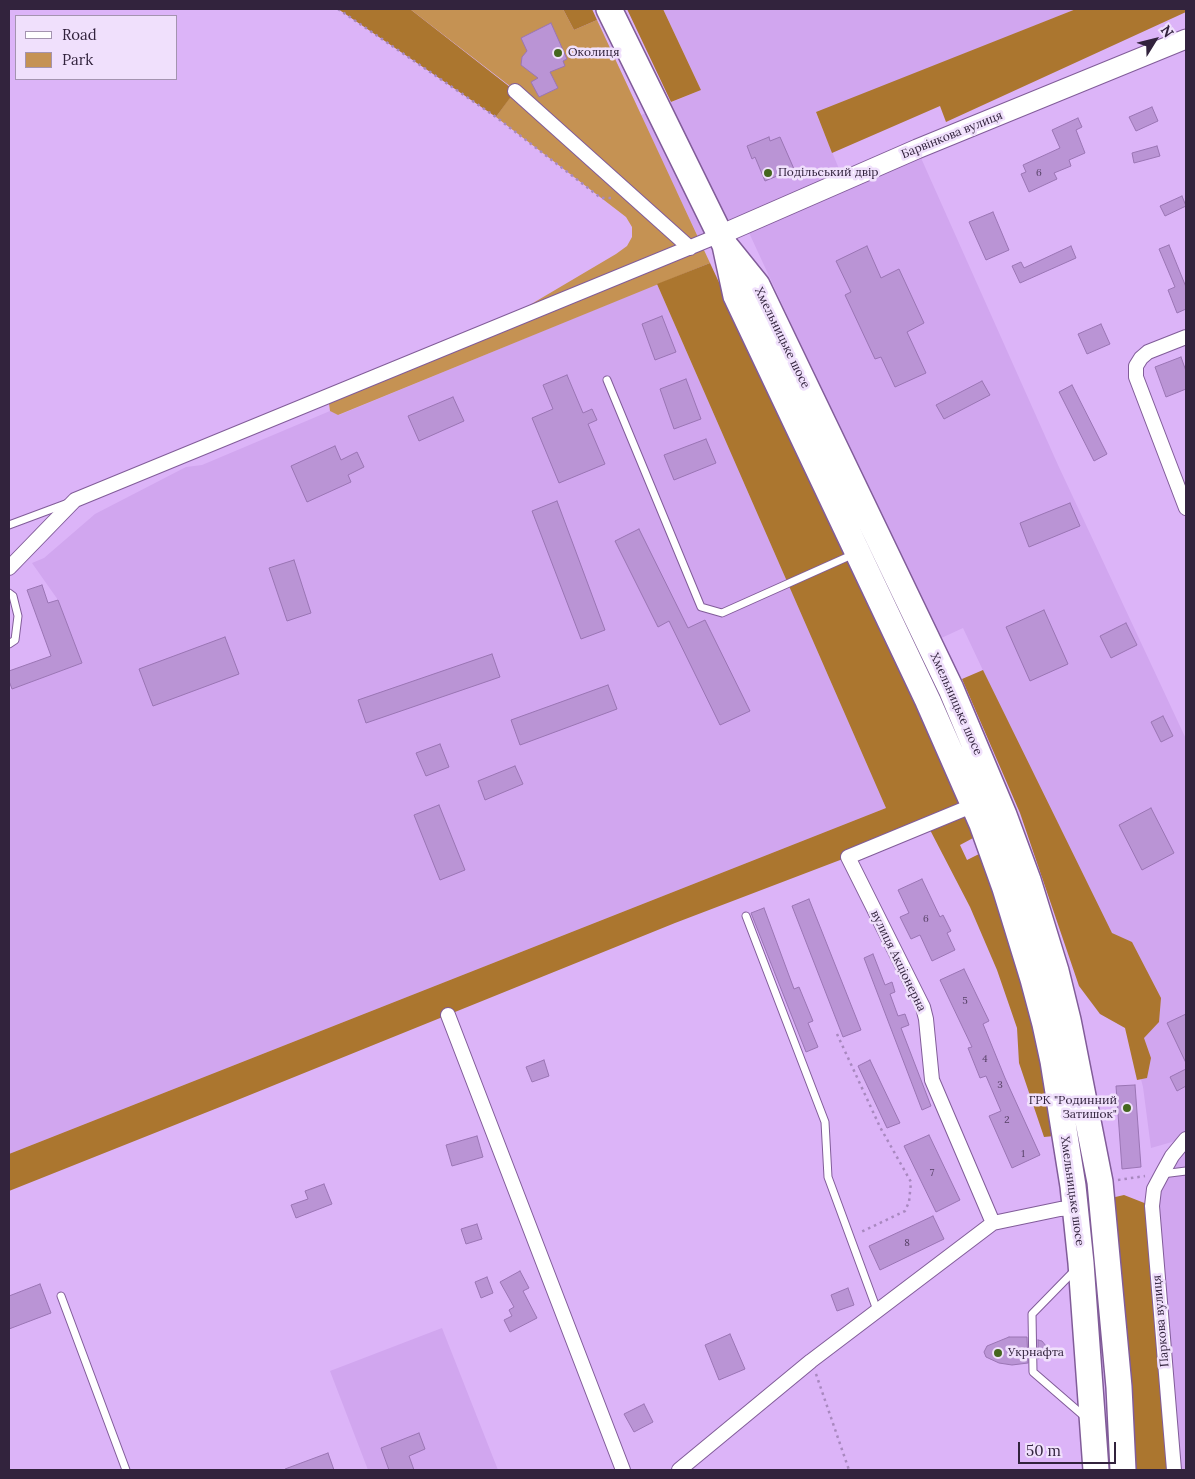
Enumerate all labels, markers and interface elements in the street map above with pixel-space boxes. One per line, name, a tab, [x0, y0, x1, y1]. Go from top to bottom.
legend	[15, 15, 178, 80]
north arrow	[1130, 15, 1180, 65]
text: N	[1157, 22, 1178, 41]
text: Road	[62, 25, 97, 44]
place label: Околиця	[568, 46, 619, 60]
marker: Околиця	[552, 47, 564, 59]
text: Park	[62, 50, 93, 69]
street label: Барвінкова вулиця	[899, 108, 1005, 162]
place label: Подільський двір	[778, 166, 879, 180]
marker: Подільський двір	[762, 167, 774, 179]
house number: 6	[1036, 167, 1042, 179]
street label: Хмельницьке шосе	[751, 285, 813, 391]
street label: Хмельницьке шосе	[927, 651, 985, 757]
street label: вулиця Акціонерна	[867, 908, 929, 1014]
house number: 6	[923, 913, 929, 925]
house number: 5	[962, 995, 968, 1007]
house number: 4	[982, 1053, 988, 1065]
house number: 3	[997, 1079, 1003, 1091]
place label: ГРК "Родинний Затишок"	[1029, 1094, 1117, 1122]
marker: ГРК "Родинний Затишок"	[1121, 1102, 1133, 1114]
house number: 2	[1004, 1114, 1010, 1126]
street label: Хмельницьке шосе	[1057, 1135, 1087, 1247]
house number: 1	[1021, 1148, 1025, 1160]
house number: 7	[930, 1167, 934, 1179]
house number: 8	[904, 1237, 910, 1249]
street label: Паркова вулиця	[1150, 1274, 1172, 1368]
place label: Укрнафта	[1008, 1346, 1064, 1360]
marker: Укрнафта	[992, 1347, 1004, 1359]
scale bar	[1020, 1432, 1118, 1464]
text: 50 m	[1026, 1441, 1061, 1460]

